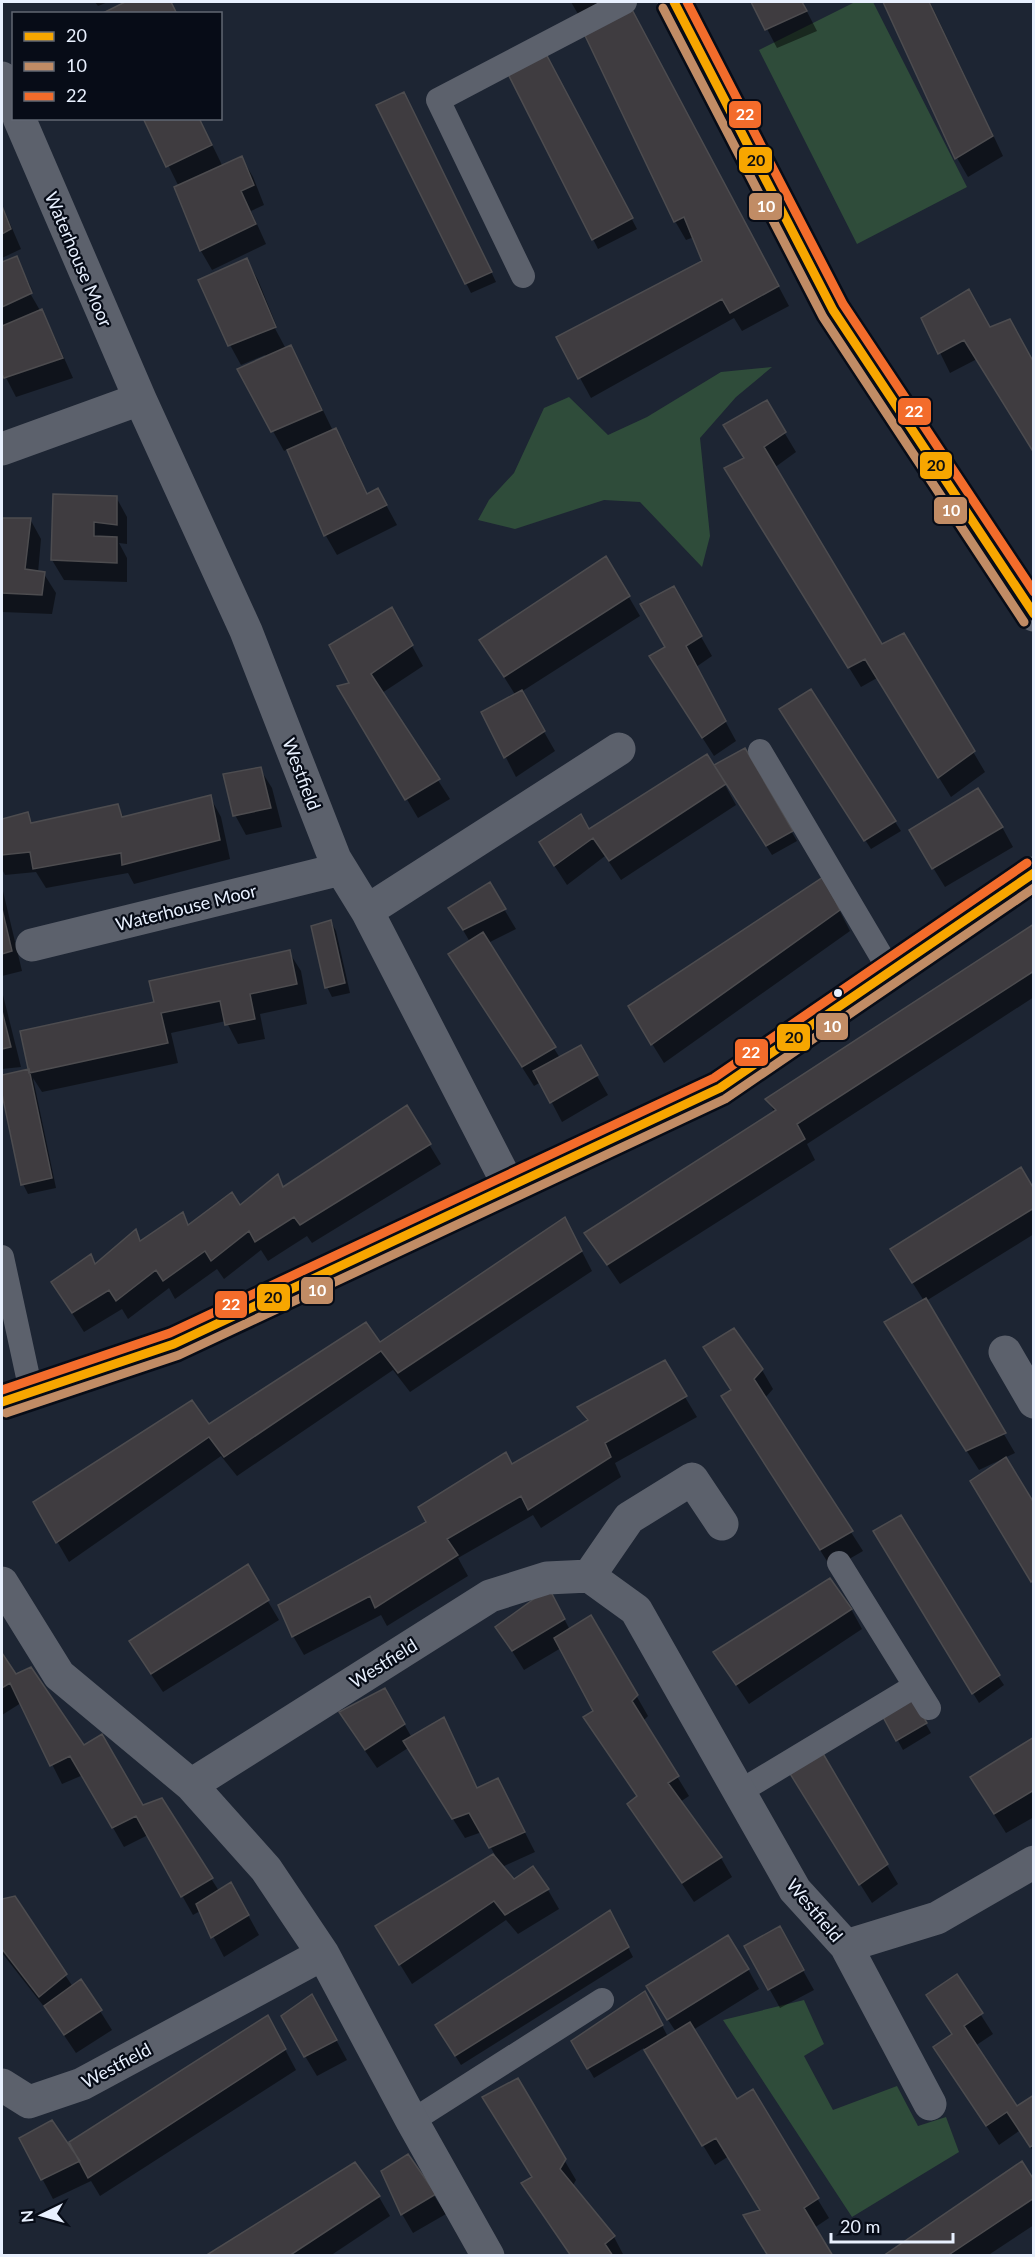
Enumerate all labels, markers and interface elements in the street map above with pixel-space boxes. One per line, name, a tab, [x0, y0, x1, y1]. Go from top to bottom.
legend	[12, 12, 222, 120]
text: 20	[66, 24, 87, 46]
text: 10	[66, 54, 87, 76]
text: 22	[66, 84, 87, 106]
line badge: 22	[728, 100, 762, 129]
text: 22	[736, 104, 754, 123]
line badge: 20	[738, 146, 773, 174]
text: 20	[747, 150, 765, 169]
street label: Waterhouse Moor	[41, 188, 118, 330]
line badge: 10	[748, 192, 783, 221]
text: 10	[757, 196, 775, 215]
line badge: 22	[897, 397, 932, 426]
text: 22	[905, 401, 923, 420]
line badge: 20	[919, 451, 953, 480]
text: 20	[927, 455, 945, 474]
line badge: 10	[933, 496, 968, 525]
text: 10	[942, 500, 960, 519]
street label: Westfield	[278, 735, 326, 813]
street label: Waterhouse Moor	[113, 879, 259, 935]
unlabelled marker	[832, 987, 844, 999]
line badge: 10	[815, 1012, 849, 1041]
text: 10	[823, 1016, 841, 1035]
line badge: 20	[776, 1023, 811, 1052]
text: 20	[785, 1027, 803, 1046]
line badge: 22	[734, 1038, 769, 1067]
text: 22	[742, 1042, 760, 1061]
line badge: 10	[300, 1276, 334, 1305]
text: 10	[308, 1280, 326, 1299]
line badge: 20	[256, 1283, 291, 1312]
text: 20	[264, 1287, 282, 1306]
line badge: 22	[214, 1290, 248, 1319]
text: 22	[222, 1294, 240, 1313]
street label: Westfield	[345, 1634, 421, 1692]
street label: Westfield	[782, 1874, 848, 1946]
street label: Westfield	[77, 2038, 155, 2092]
north arrow	[12, 2185, 72, 2245]
scale bar	[831, 2206, 952, 2244]
text: N	[17, 2209, 37, 2223]
text: 20 m	[840, 2215, 880, 2237]

